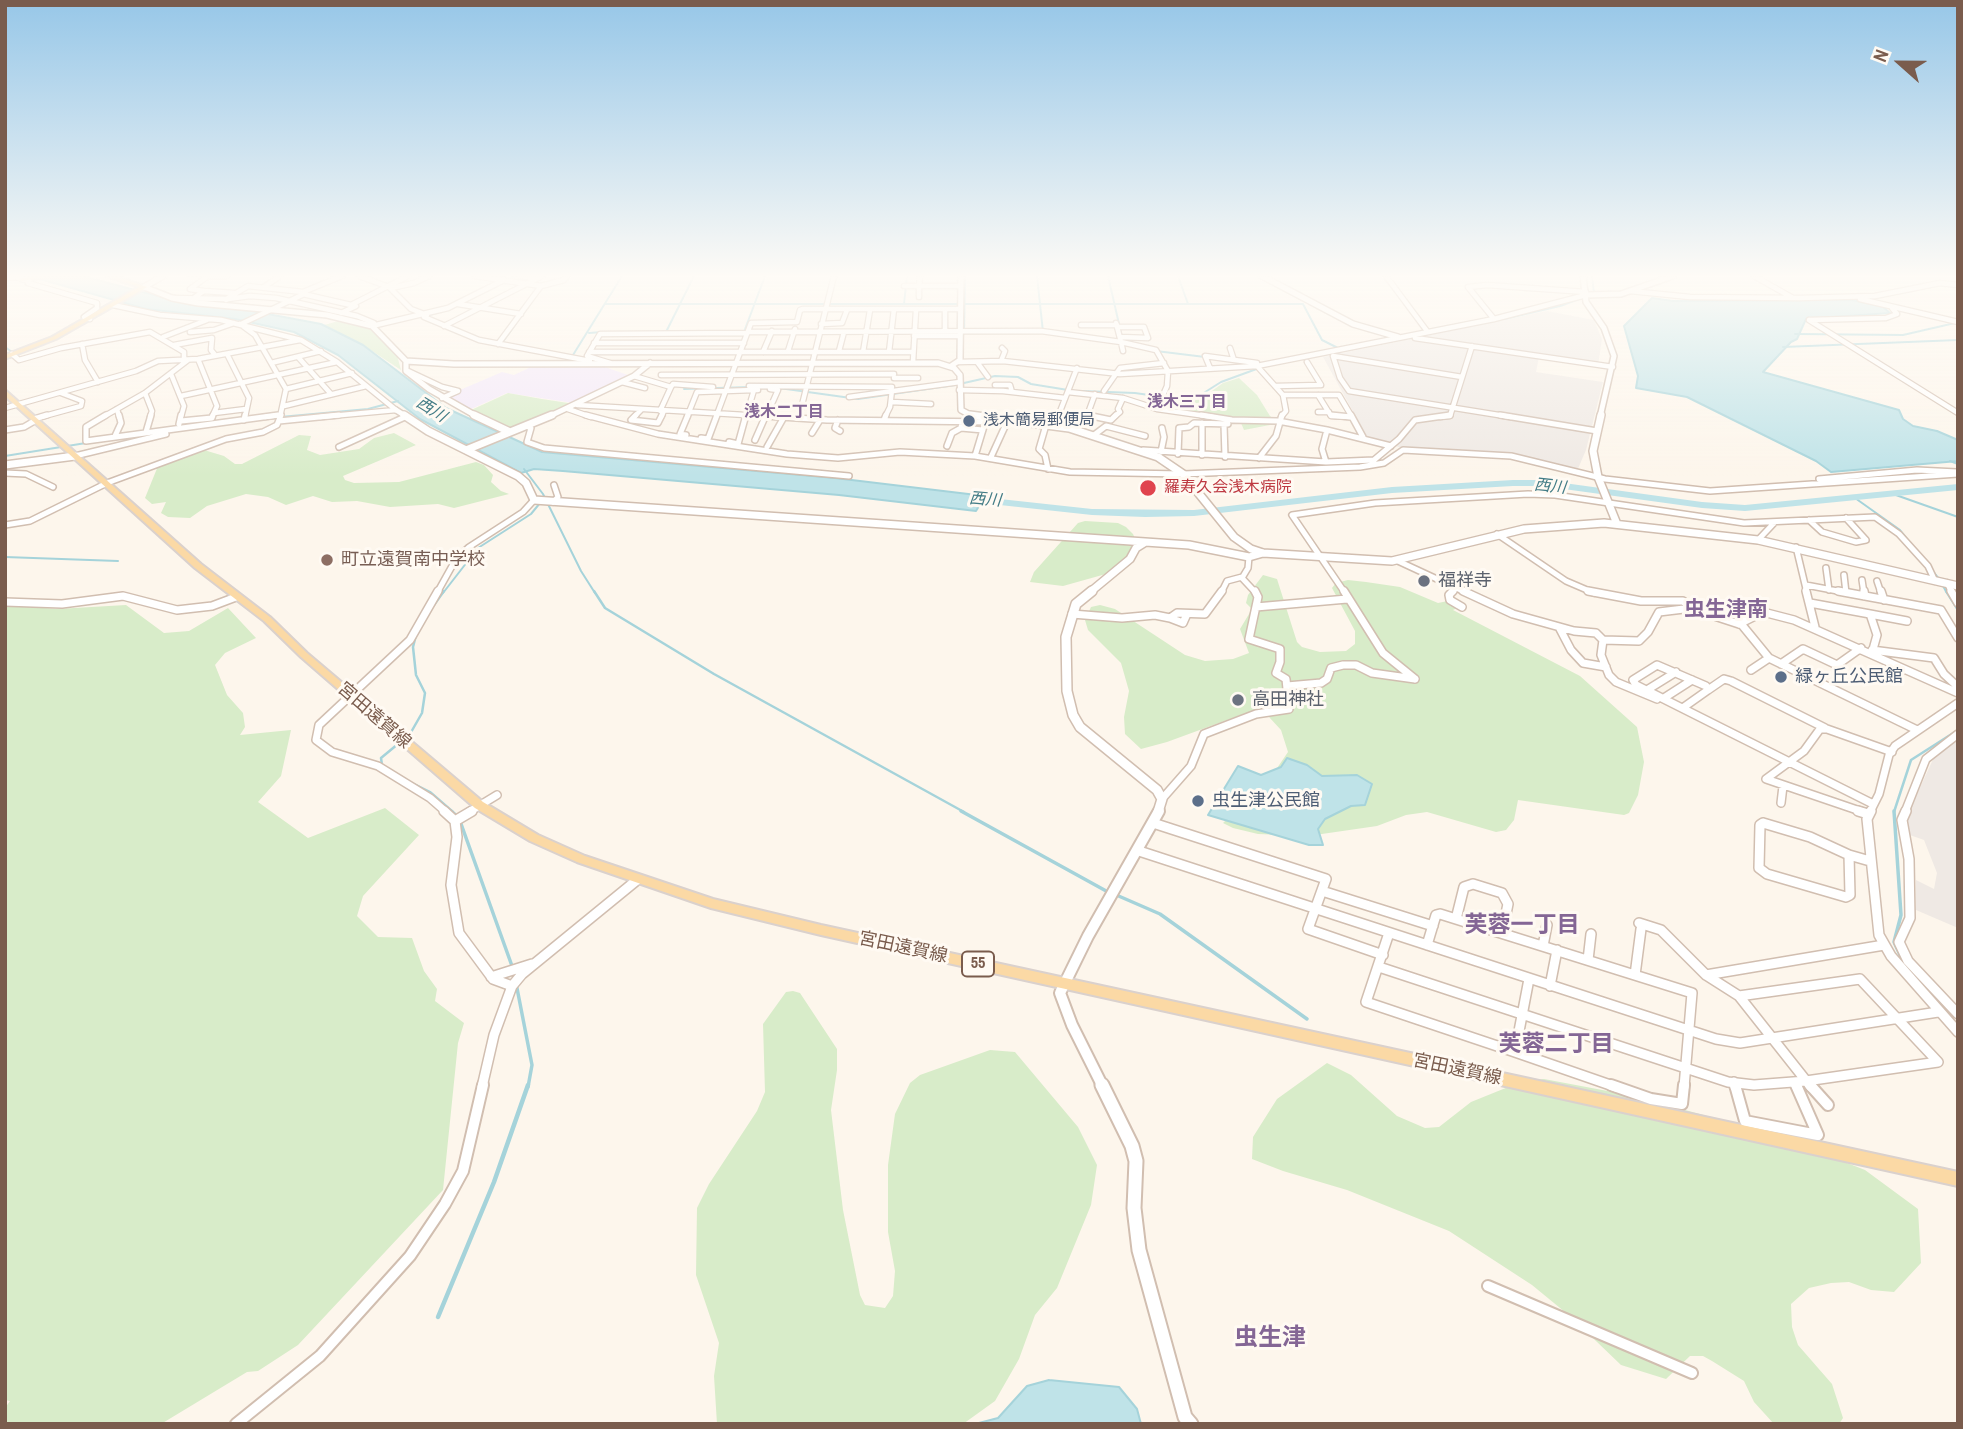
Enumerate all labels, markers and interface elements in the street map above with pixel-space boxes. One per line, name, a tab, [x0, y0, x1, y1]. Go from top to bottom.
north arrow	[1865, 28, 1935, 98]
text: N	[1866, 46, 1895, 65]
water label: 西川	[412, 393, 450, 427]
district label: 浅木三丁目	[1147, 393, 1227, 413]
district label: 浅木二丁目	[744, 403, 824, 423]
place label: 浅木簡易郵便局	[983, 411, 1095, 431]
marker: 浅木簡易郵便局	[961, 413, 977, 429]
water label: 西川	[1533, 476, 1567, 498]
marker: 羅寿久会浅木病院	[1138, 478, 1158, 498]
place label: 羅寿久会浅木病院	[1164, 478, 1292, 498]
water label: 西川	[968, 489, 1002, 511]
place label: 町立遠賀南中学校	[341, 549, 485, 571]
marker: 町立遠賀南中学校	[319, 552, 335, 568]
place label: 福祥寺	[1438, 570, 1492, 592]
marker: 福祥寺	[1416, 573, 1432, 589]
district label: 虫生津南	[1684, 597, 1768, 623]
place label: 緑ヶ丘公民館	[1795, 666, 1903, 688]
marker: 緑ヶ丘公民館	[1773, 669, 1789, 685]
street label: 宮田遠賀線	[333, 678, 415, 754]
place label: 高田神社	[1252, 689, 1324, 711]
marker: 高田神社	[1230, 692, 1246, 708]
place label: 虫生津公民館	[1212, 790, 1320, 812]
marker: 虫生津公民館	[1190, 793, 1206, 809]
district label: 芙蓉一丁目	[1465, 912, 1579, 940]
street label: 宮田遠賀線	[857, 928, 949, 968]
road number: 55	[962, 952, 994, 976]
district label: 芙蓉二丁目	[1499, 1031, 1613, 1059]
street label: 宮田遠賀線	[1411, 1050, 1503, 1090]
district label: 虫生津	[1234, 1325, 1306, 1353]

